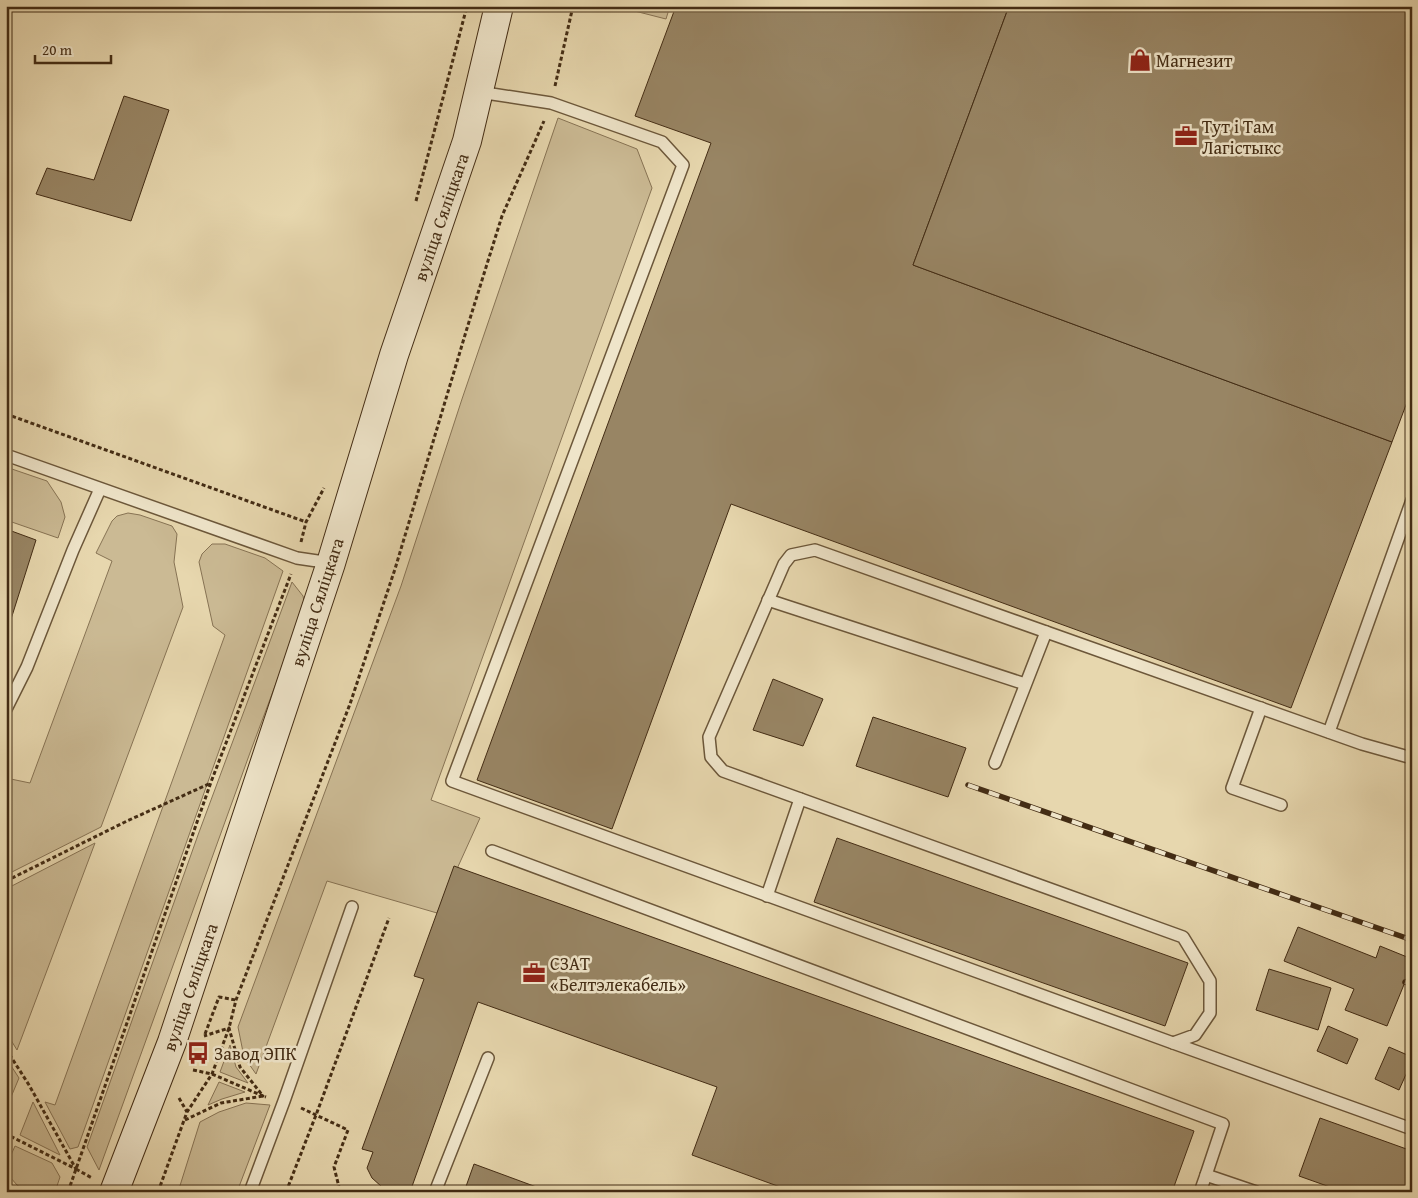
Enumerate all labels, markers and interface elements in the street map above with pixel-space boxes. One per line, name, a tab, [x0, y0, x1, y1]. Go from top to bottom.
scale bar	[35, 32, 111, 64]
text: 20 m	[42, 39, 73, 60]
shop icon: Магнезит	[1127, 47, 1153, 73]
place label: Магнезит	[1156, 47, 1233, 74]
place label: Тут і Там Лагістыкс	[1202, 113, 1281, 161]
office icon: Тут і Там Лагістыкс	[1173, 123, 1199, 149]
street label: вуліца Сяліцкага	[406, 149, 476, 285]
street label: вуліца Сяліцкага	[283, 534, 351, 670]
street label: вуліца Сяліцкага	[155, 919, 225, 1055]
place label: СЗАТ «Белтэлекабель»	[550, 950, 686, 998]
office icon: СЗАТ «Белтэлекабель»	[521, 960, 547, 986]
bus stop icon: Завод ЭПК	[185, 1040, 211, 1066]
place label: Завод ЭПК	[214, 1040, 297, 1067]

